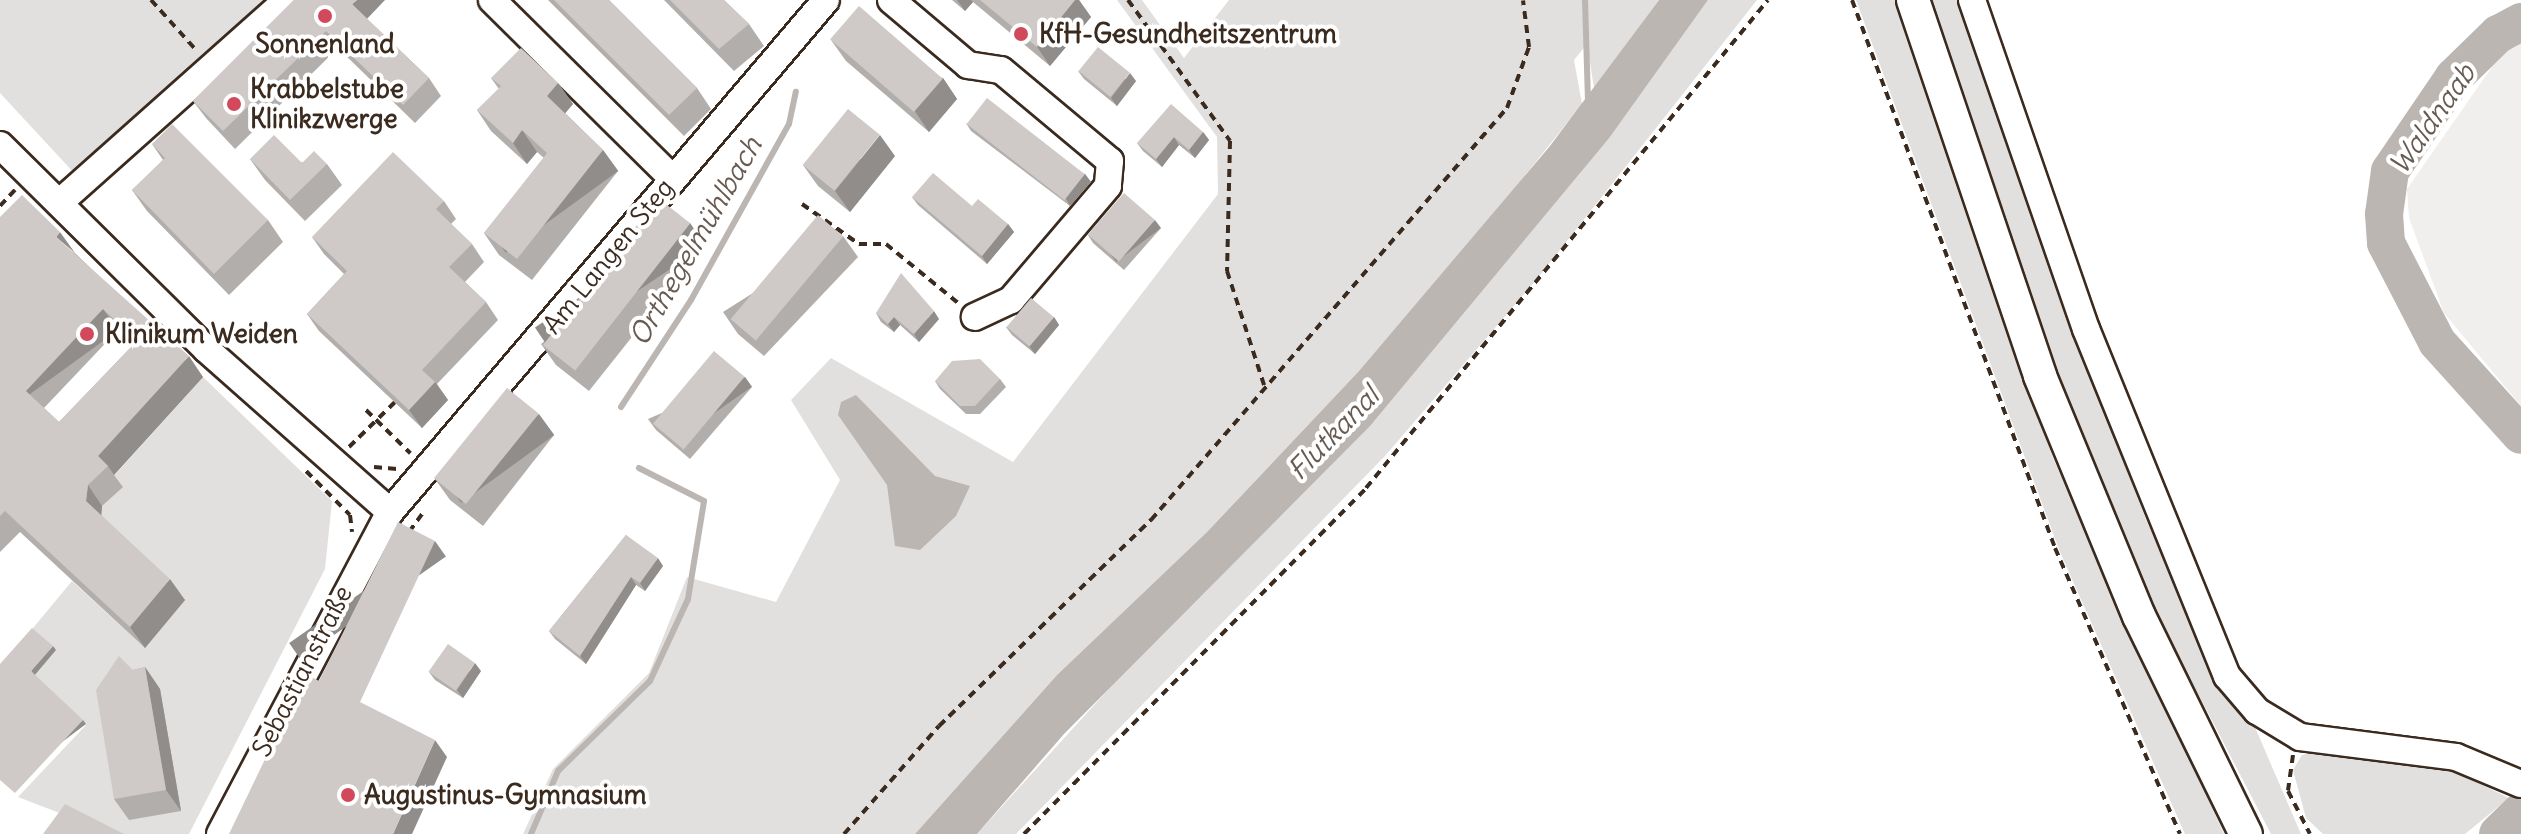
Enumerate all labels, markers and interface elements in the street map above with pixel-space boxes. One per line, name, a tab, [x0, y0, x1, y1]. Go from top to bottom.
marker: Sonnenland	[316, 7, 334, 25]
place label: KfH-Gesundheitszentrum	[1039, 18, 1337, 50]
marker: KfH-Gesundheitszentrum	[1010, 23, 1032, 45]
place label: Sonnenland	[255, 28, 395, 60]
water label: Waldnaab	[2382, 57, 2482, 181]
place label: Krabbelstube Klinikzwerge	[250, 73, 404, 134]
marker: Krabbelstube Klinikzwerge	[225, 95, 243, 113]
water label: Orthegelmühlbach	[622, 131, 768, 351]
street label: Am Langen Steg	[536, 172, 680, 340]
place label: Klinikum Weiden	[105, 318, 298, 350]
marker: Klinikum Weiden	[76, 323, 98, 345]
water label: Flutkanal	[1280, 379, 1386, 487]
street label: Sebastianstraße	[245, 580, 359, 762]
place label: Augustinus-Gymnasium	[364, 779, 647, 811]
marker: Augustinus-Gymnasium	[339, 786, 357, 804]

